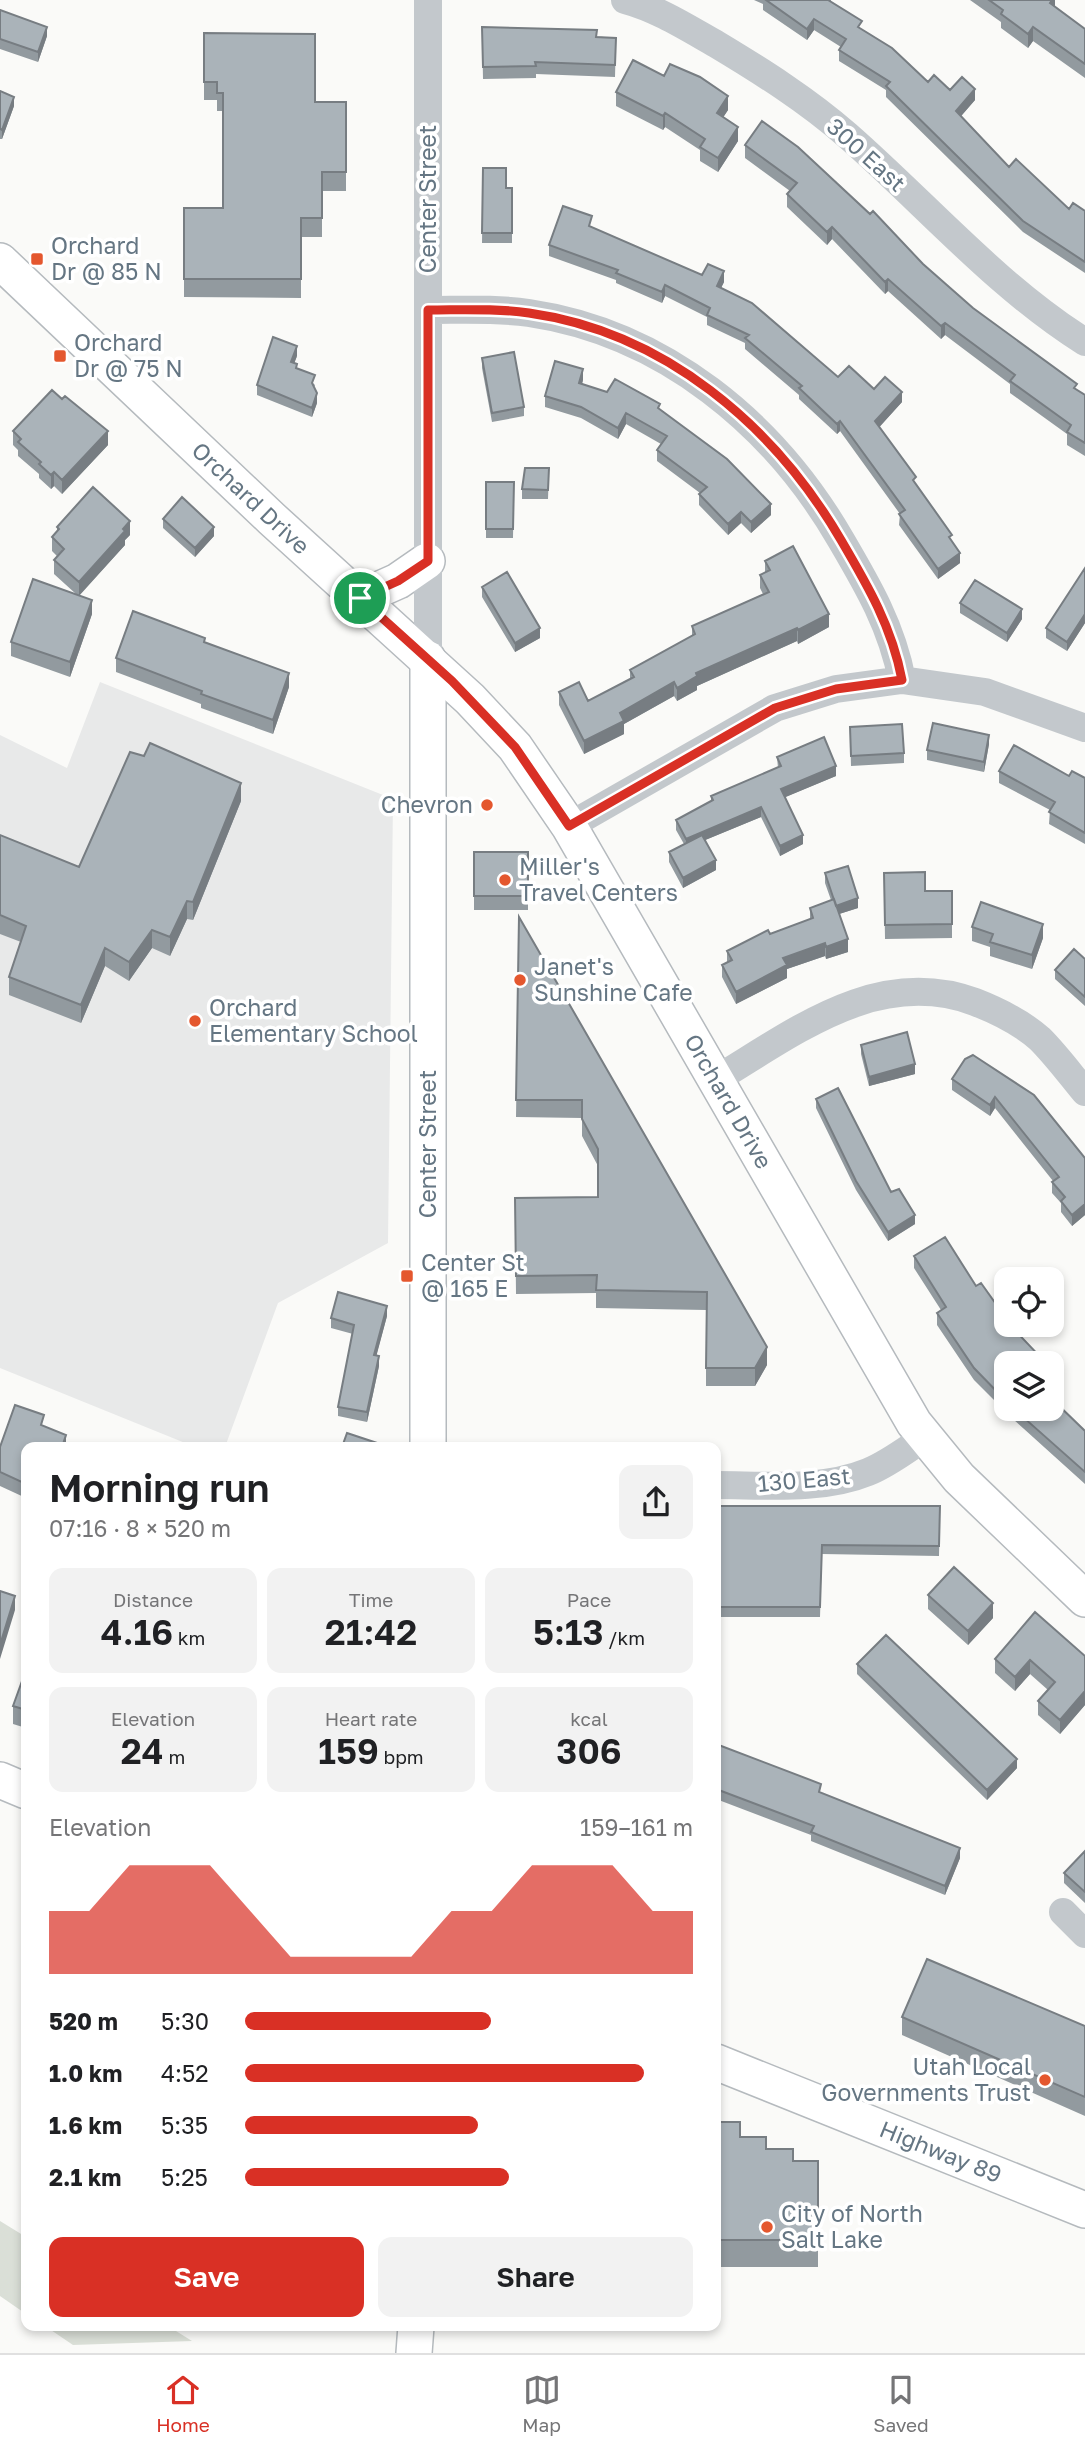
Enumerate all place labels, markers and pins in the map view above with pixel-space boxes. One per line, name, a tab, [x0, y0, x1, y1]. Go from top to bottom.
place label: Orchard Dr @ 85 N	[51, 231, 162, 285]
marker: Orchard Dr @ 85 N	[29, 251, 45, 267]
place label: Orchard Dr @ 75 N	[74, 328, 183, 382]
marker: Orchard Dr @ 75 N	[52, 348, 68, 364]
pin	[330, 568, 390, 628]
place label: Chevron	[381, 790, 473, 818]
marker: Chevron	[479, 797, 495, 813]
place label: Miller's Travel Centers	[519, 852, 678, 906]
marker: Miller's Travel Centers	[497, 872, 513, 888]
place label: Janet's Sunshine Cafe	[534, 952, 693, 1006]
marker: Janet's Sunshine Cafe	[512, 972, 528, 988]
place label: Orchard Elementary School	[209, 993, 418, 1047]
marker: Orchard Elementary School	[187, 1013, 203, 1029]
place label: Center St @ 165 E	[421, 1248, 525, 1302]
marker: Center St @ 165 E	[399, 1268, 415, 1284]
place label: Utah Local Governments Trust	[821, 2052, 1031, 2106]
marker: Utah Local Governments Trust	[1037, 2072, 1053, 2088]
place label: City of North Salt Lake	[781, 2199, 923, 2253]
marker: City of North Salt Lake	[759, 2219, 775, 2235]

